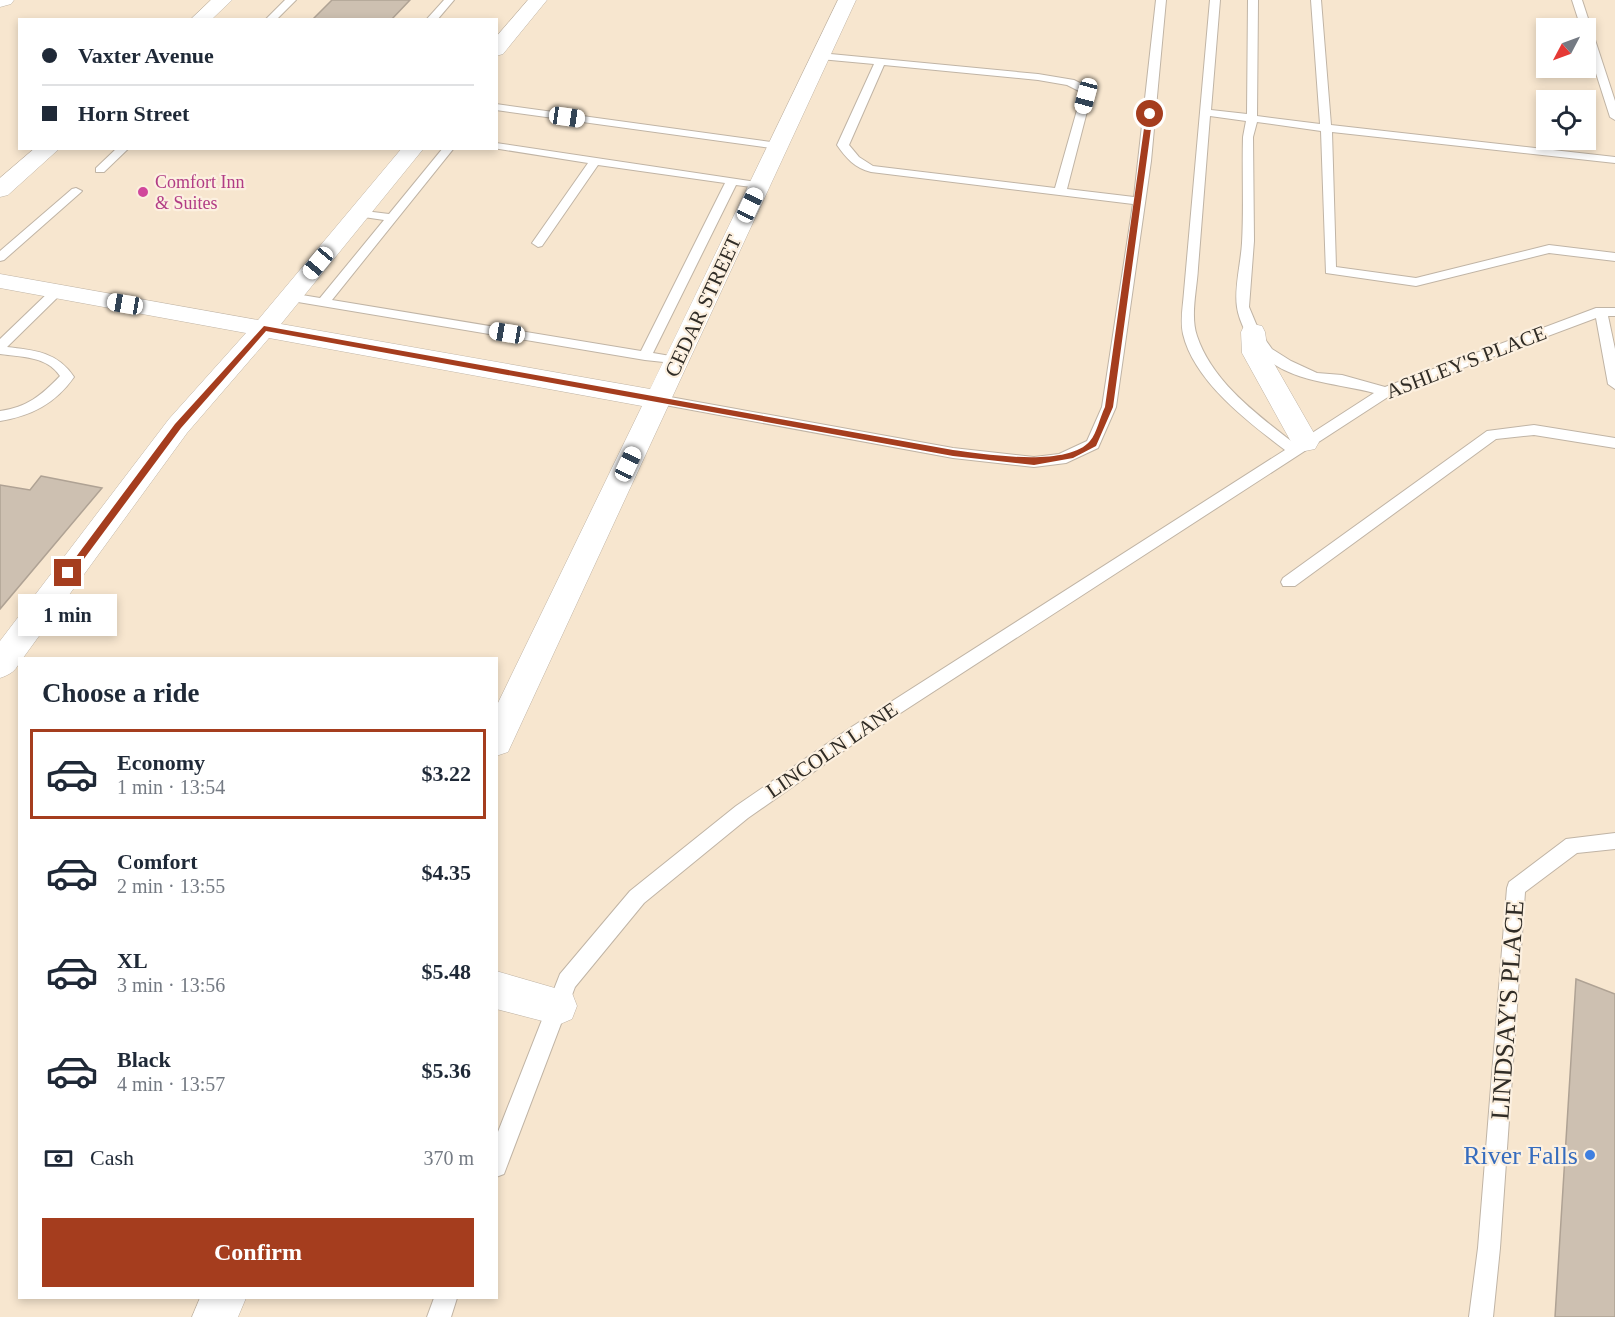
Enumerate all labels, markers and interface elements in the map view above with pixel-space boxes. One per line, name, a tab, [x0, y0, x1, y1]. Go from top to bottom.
north arrow	[1536, 18, 1596, 78]
map controls	[1536, 18, 1596, 150]
text: Vaxter Avenue	[78, 43, 214, 68]
car	[1073, 76, 1099, 116]
button: locate	[1536, 90, 1596, 150]
route start	[1136, 100, 1163, 127]
text: Horn Street	[78, 101, 189, 126]
car	[548, 106, 586, 128]
place label: Comfort Inn & Suites	[155, 172, 245, 213]
marker: Comfort Inn & Suites	[136, 185, 150, 199]
car	[734, 185, 766, 225]
street label: CEDAR STREET	[660, 231, 746, 381]
car	[300, 243, 336, 283]
car	[106, 292, 144, 316]
street label: ASHLEY'S PLACE	[1382, 320, 1550, 404]
car	[488, 321, 526, 345]
car	[612, 444, 644, 484]
route end	[54, 559, 81, 586]
callout: 1 min	[19, 594, 118, 636]
text: 1 min	[43, 604, 92, 626]
text: Choose a ride	[42, 678, 200, 708]
street label: LINCOLN LANE	[762, 697, 902, 803]
icon: car	[45, 747, 99, 801]
text: Economy	[117, 750, 205, 775]
text: $3.22	[422, 761, 471, 786]
text: 1 min · 13:54	[117, 776, 225, 798]
icon: car	[45, 846, 99, 900]
text: Comfort	[117, 849, 198, 874]
text: $4.35	[422, 860, 471, 885]
text: 2 min · 13:55	[117, 875, 225, 897]
street label: LINDSAY'S PLACE	[1485, 899, 1530, 1121]
icon: car	[45, 945, 99, 999]
text: XL	[117, 948, 148, 973]
text: $5.48	[422, 959, 471, 984]
text: 3 min · 13:56	[117, 974, 225, 996]
icon: car	[45, 1044, 99, 1098]
text: Black	[117, 1047, 171, 1072]
text: $5.36	[422, 1058, 471, 1083]
text: 4 min · 13:57	[117, 1073, 225, 1095]
place label: River Falls	[1463, 1141, 1578, 1170]
icon: cash	[42, 1142, 75, 1175]
text: Cash	[90, 1145, 134, 1170]
text: 370 m	[423, 1147, 474, 1169]
marker: River Falls	[1583, 1148, 1597, 1162]
button: Confirm	[42, 1218, 474, 1287]

